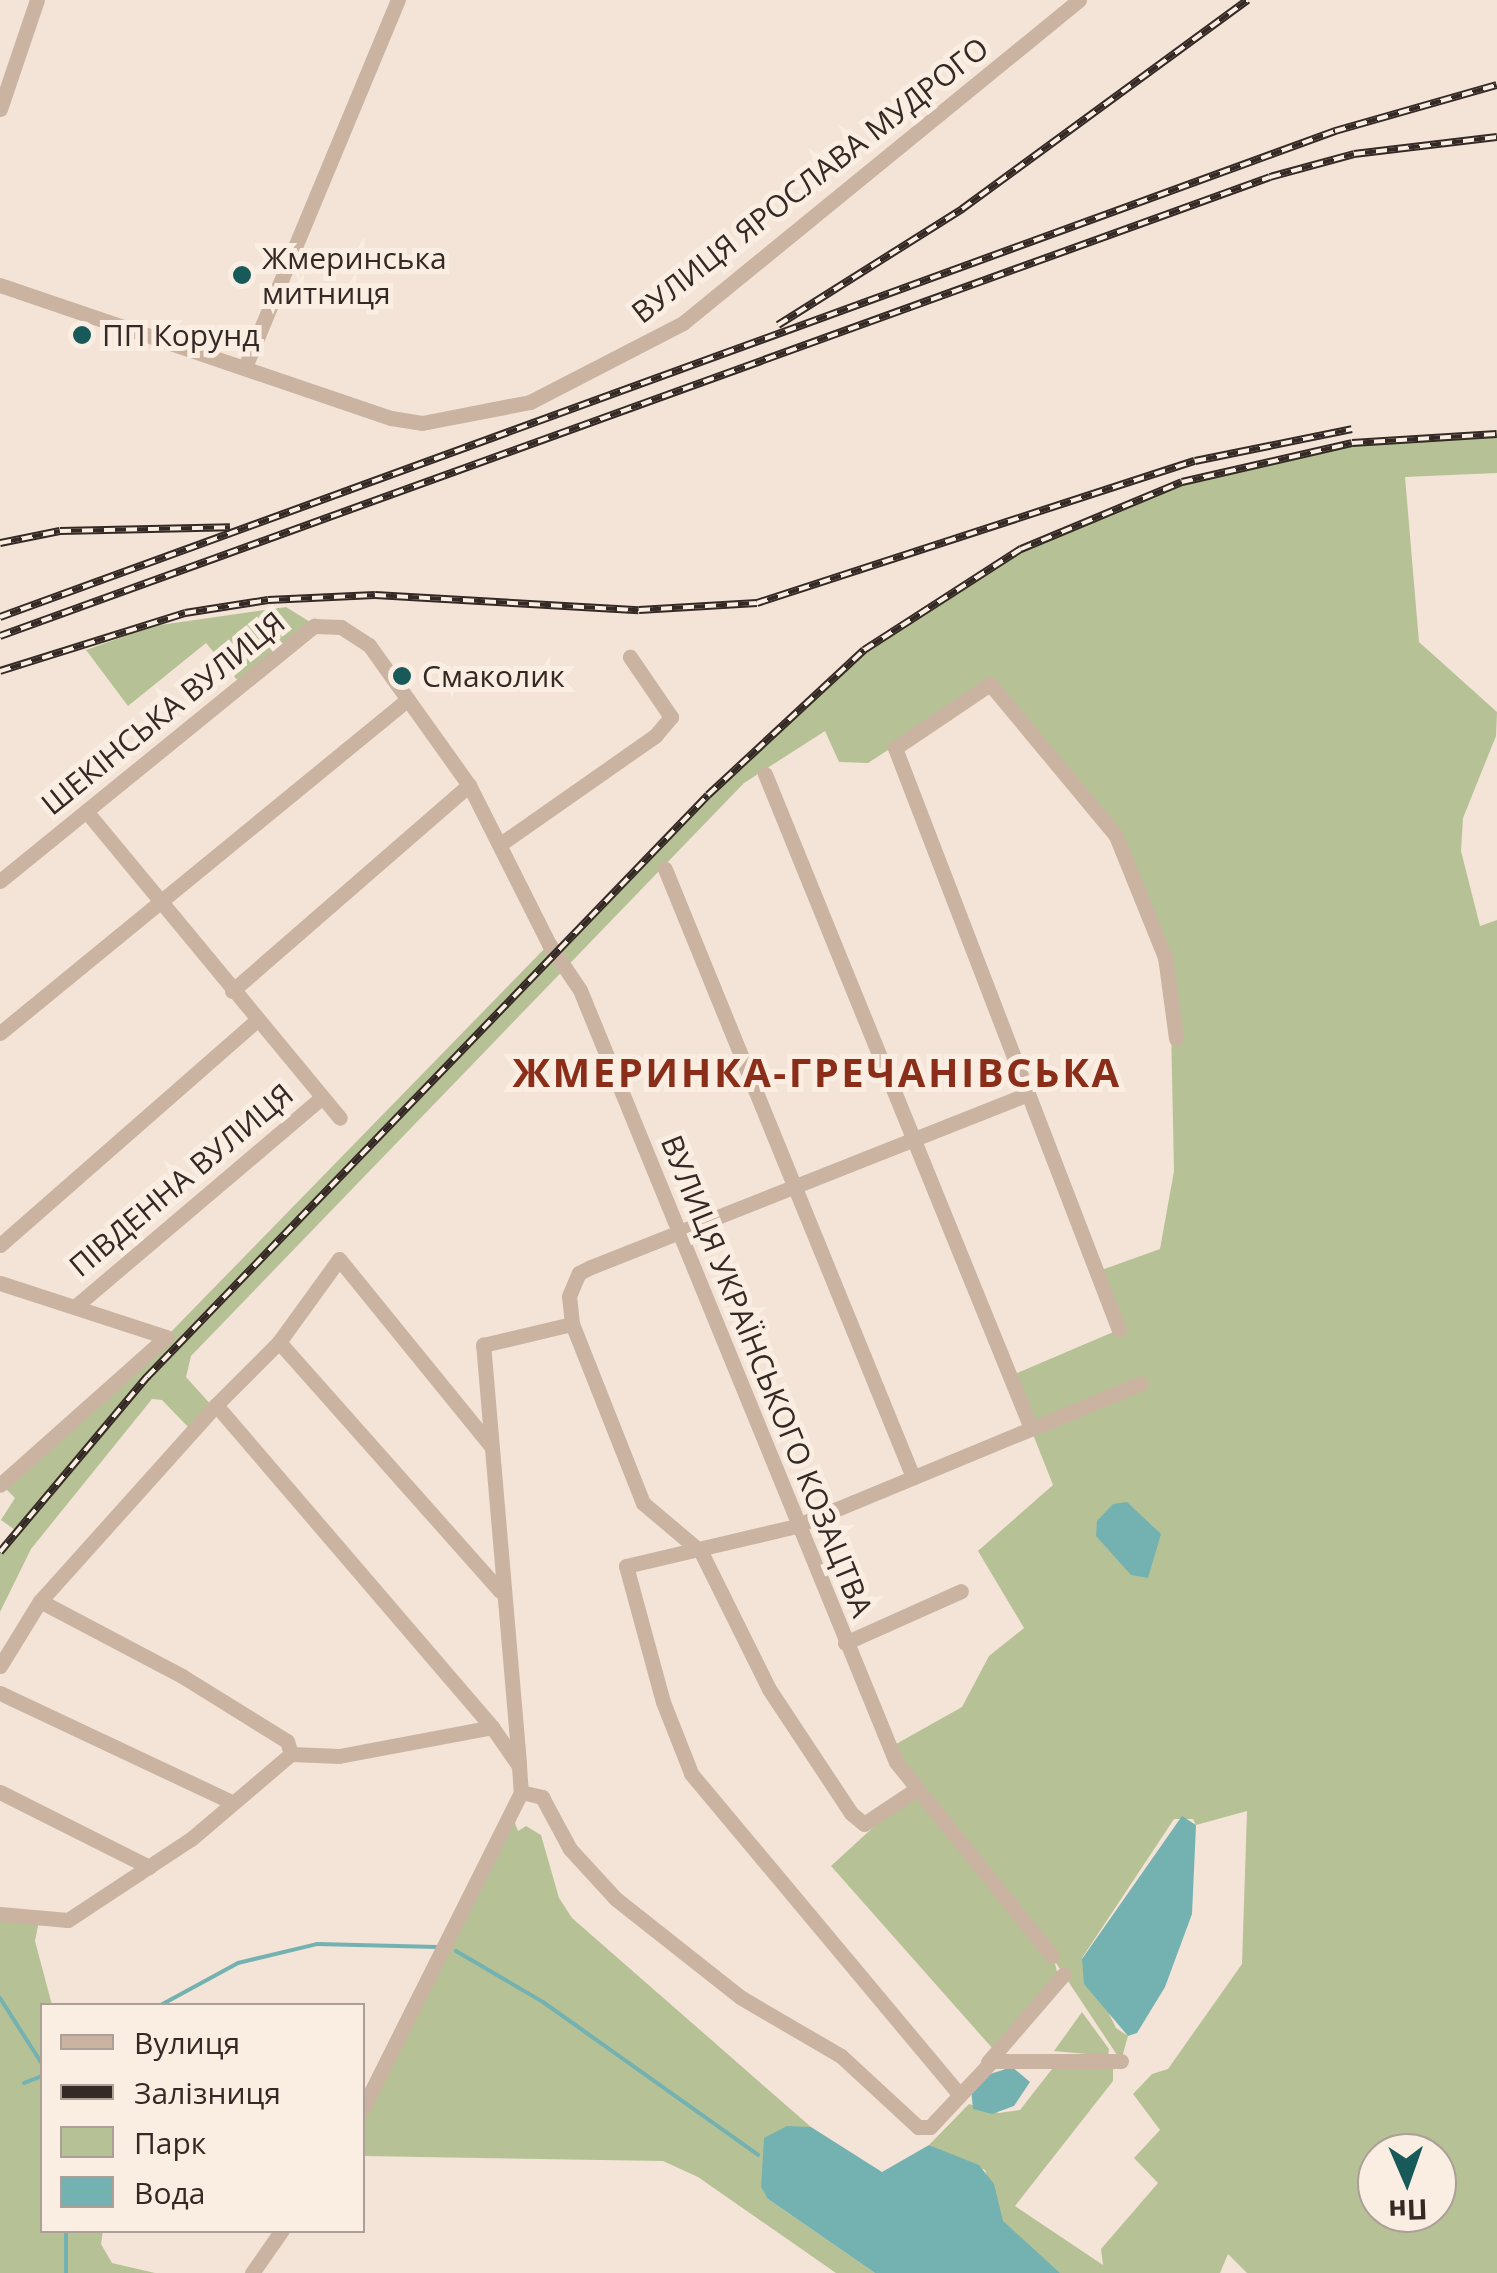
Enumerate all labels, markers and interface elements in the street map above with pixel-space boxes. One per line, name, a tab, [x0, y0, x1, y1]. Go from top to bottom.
street label: ВУЛИЦЯ ЯРОСЛАВА МУДРОГО	[625, 30, 995, 330]
place label: Жмеринська митниця	[262, 240, 447, 310]
marker: Жмеринська митниця	[231, 264, 253, 286]
place label: ПП Корунд	[102, 317, 259, 353]
marker: ПП Корунд	[71, 324, 93, 346]
street label: ШЕКІНСЬКА ВУЛИЦЯ	[34, 604, 292, 822]
place label: Смаколик	[422, 658, 565, 694]
marker: Смаколик	[391, 665, 413, 687]
district label: ЖМЕРИНКА-ГРЕЧАНІВСЬКА	[512, 1048, 1122, 1096]
street label: ПІВДЕННА ВУЛИЦЯ	[62, 1076, 300, 1284]
street label: ВУЛИЦЯ УКРАЇНСЬКОГО КОЗАЦТВА	[654, 1130, 880, 1622]
legend	[40, 2003, 365, 2233]
text: Вулиця	[134, 2022, 240, 2063]
text: Залізниця	[134, 2072, 281, 2113]
text: Парк	[134, 2122, 206, 2163]
north arrow	[1357, 2133, 1457, 2233]
text: Вода	[134, 2172, 205, 2213]
text: Пн	[1388, 2191, 1428, 2231]

